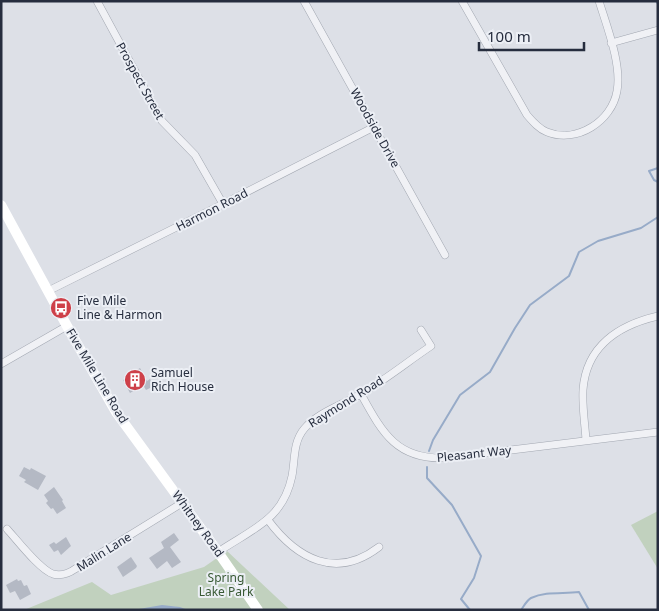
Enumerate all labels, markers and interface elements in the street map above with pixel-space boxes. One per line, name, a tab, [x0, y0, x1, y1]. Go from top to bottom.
scale bar	[479, 20, 584, 52]
text: 100 m	[487, 26, 531, 46]
street label: Prospect Street	[112, 39, 169, 123]
street label: Woodside Drive	[347, 85, 404, 171]
street label: Harmon Road	[173, 184, 251, 235]
place label: Five Mile Line & Harmon	[77, 292, 162, 323]
bus stop icon: Five Mile Line & Harmon	[49, 296, 73, 320]
street label: Five Mile Line Road	[62, 325, 132, 426]
place label: Samuel Rich House	[151, 364, 214, 395]
building icon: Samuel Rich House	[123, 368, 147, 392]
street label: Raymond Road	[305, 372, 387, 431]
street label: Pleasant Way	[436, 441, 513, 466]
street label: Whitney Road	[169, 487, 228, 560]
street label: Malin Lane	[73, 528, 135, 575]
park label: Spring Lake Park	[199, 569, 254, 600]

